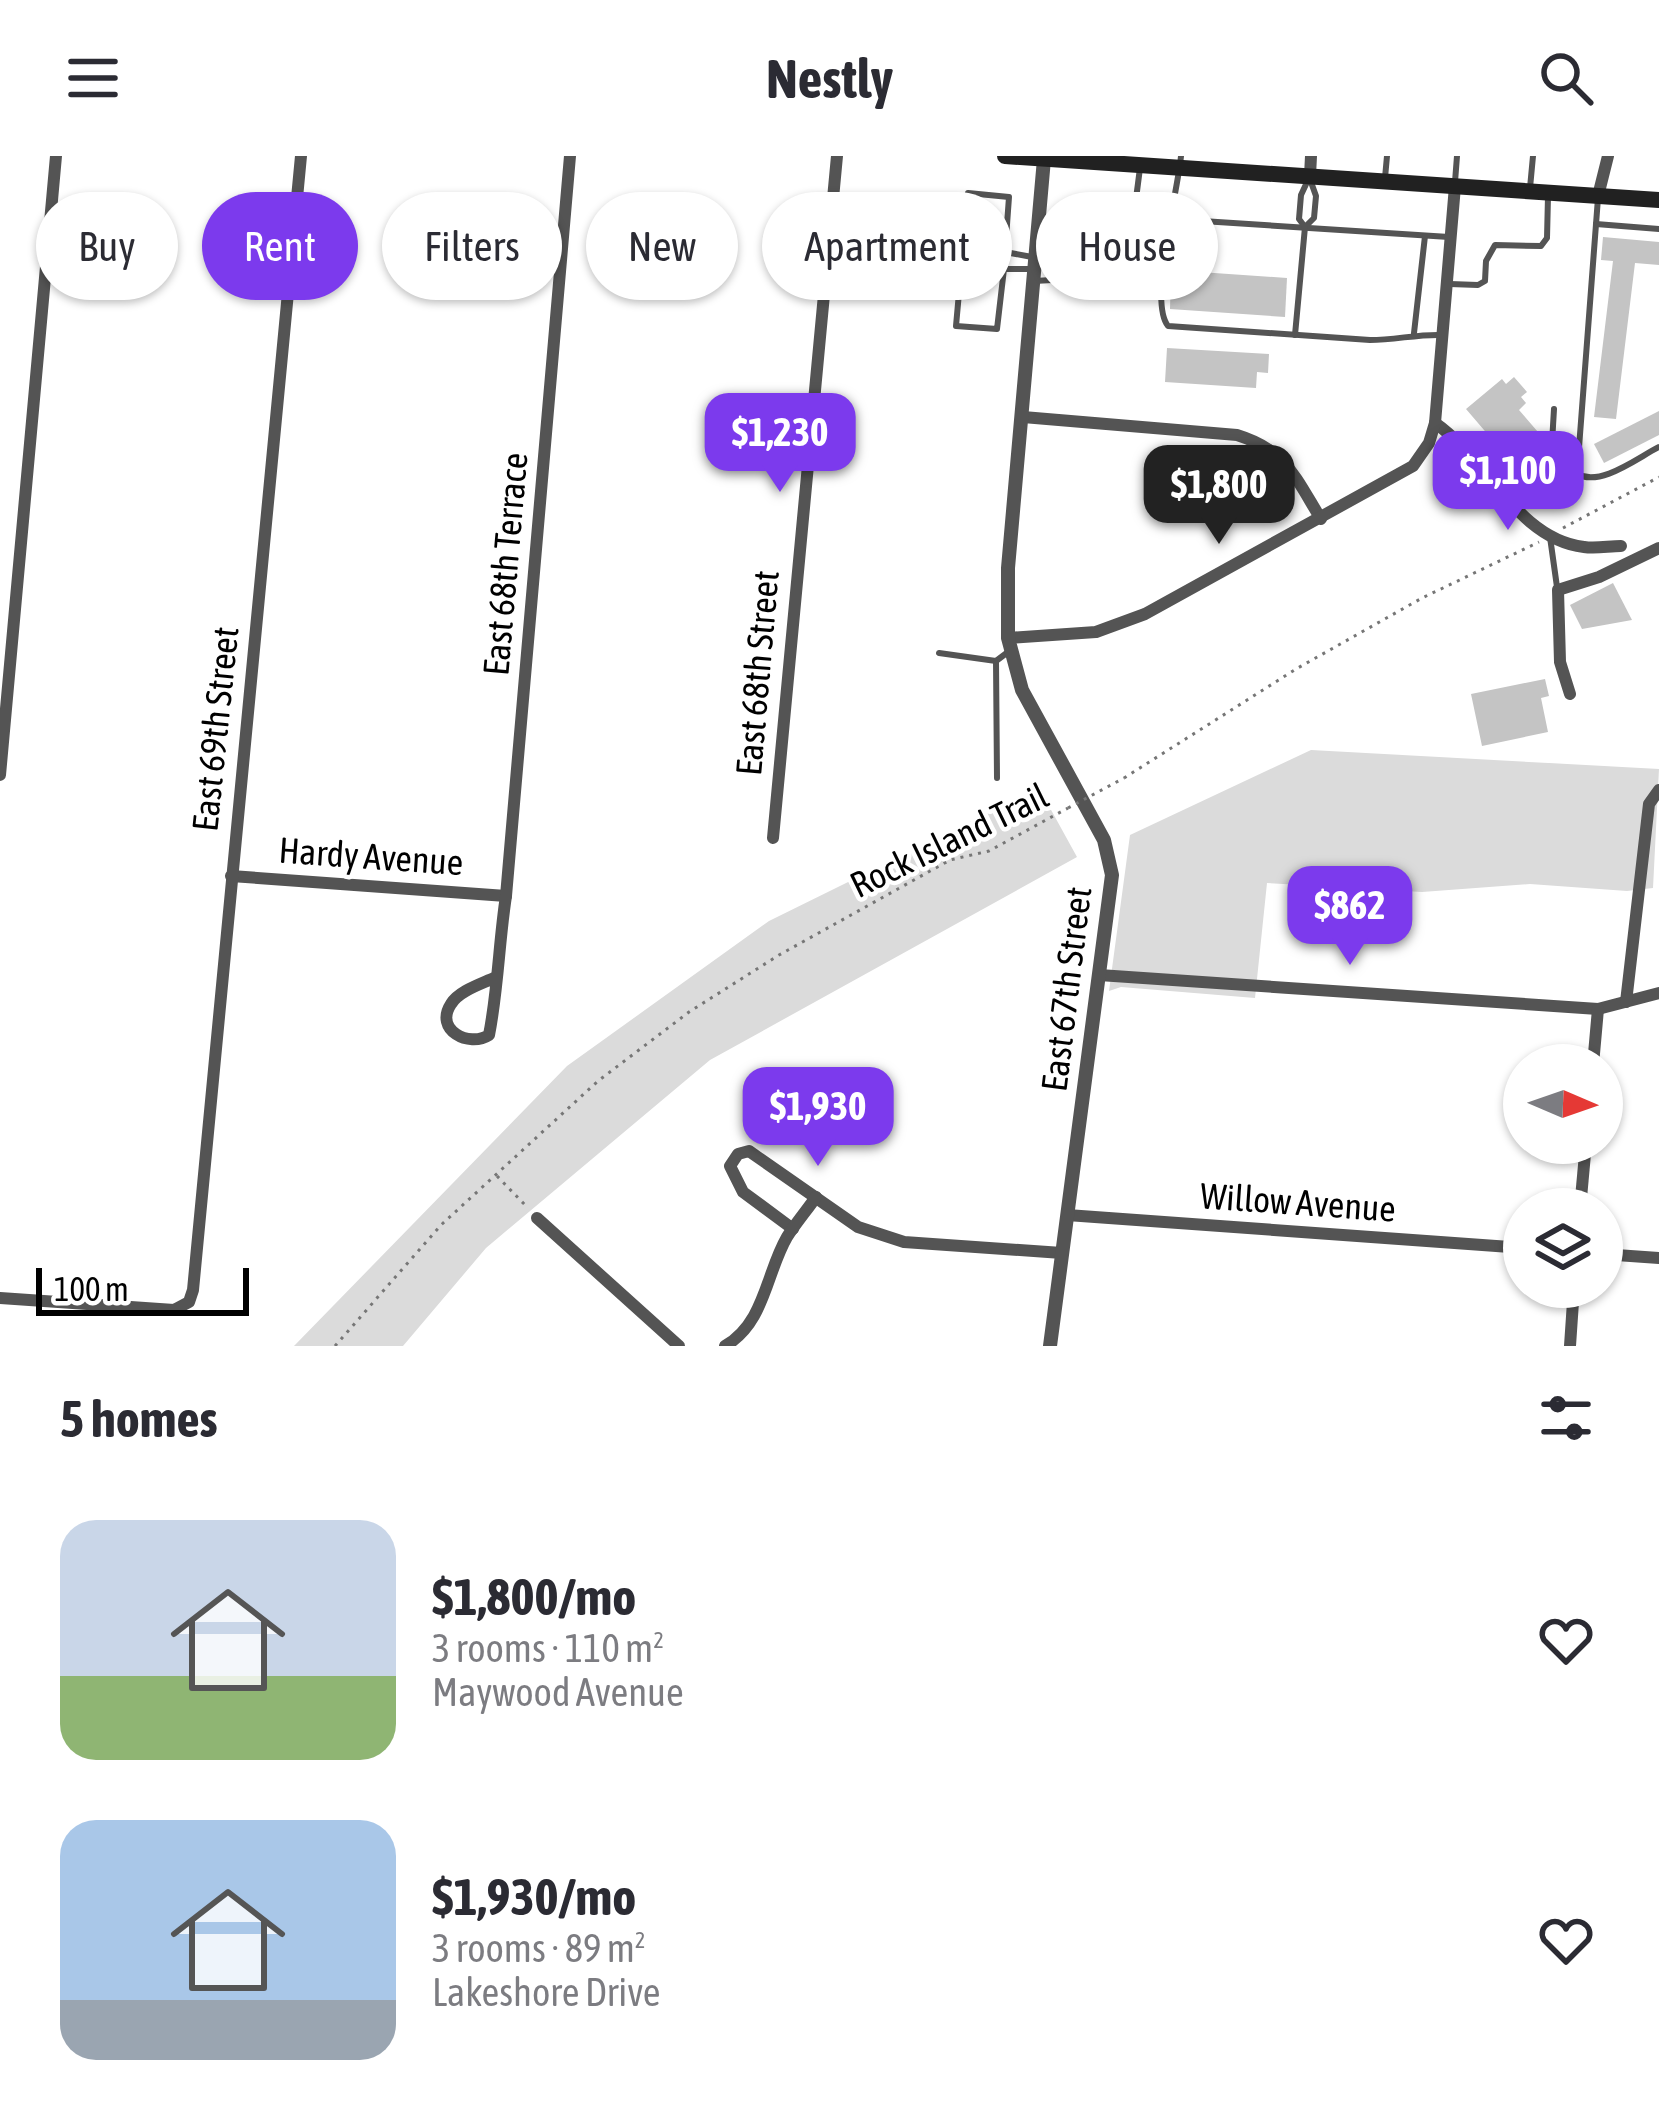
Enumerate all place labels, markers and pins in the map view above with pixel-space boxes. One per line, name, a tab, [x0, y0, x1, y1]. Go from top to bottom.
pin: $1,230	[682, 393, 878, 495]
pin: $1,100	[1410, 431, 1606, 533]
pin: $1,800	[1121, 445, 1317, 547]
pin: $862	[1279, 866, 1421, 968]
pin: $1,930	[720, 1067, 916, 1169]

